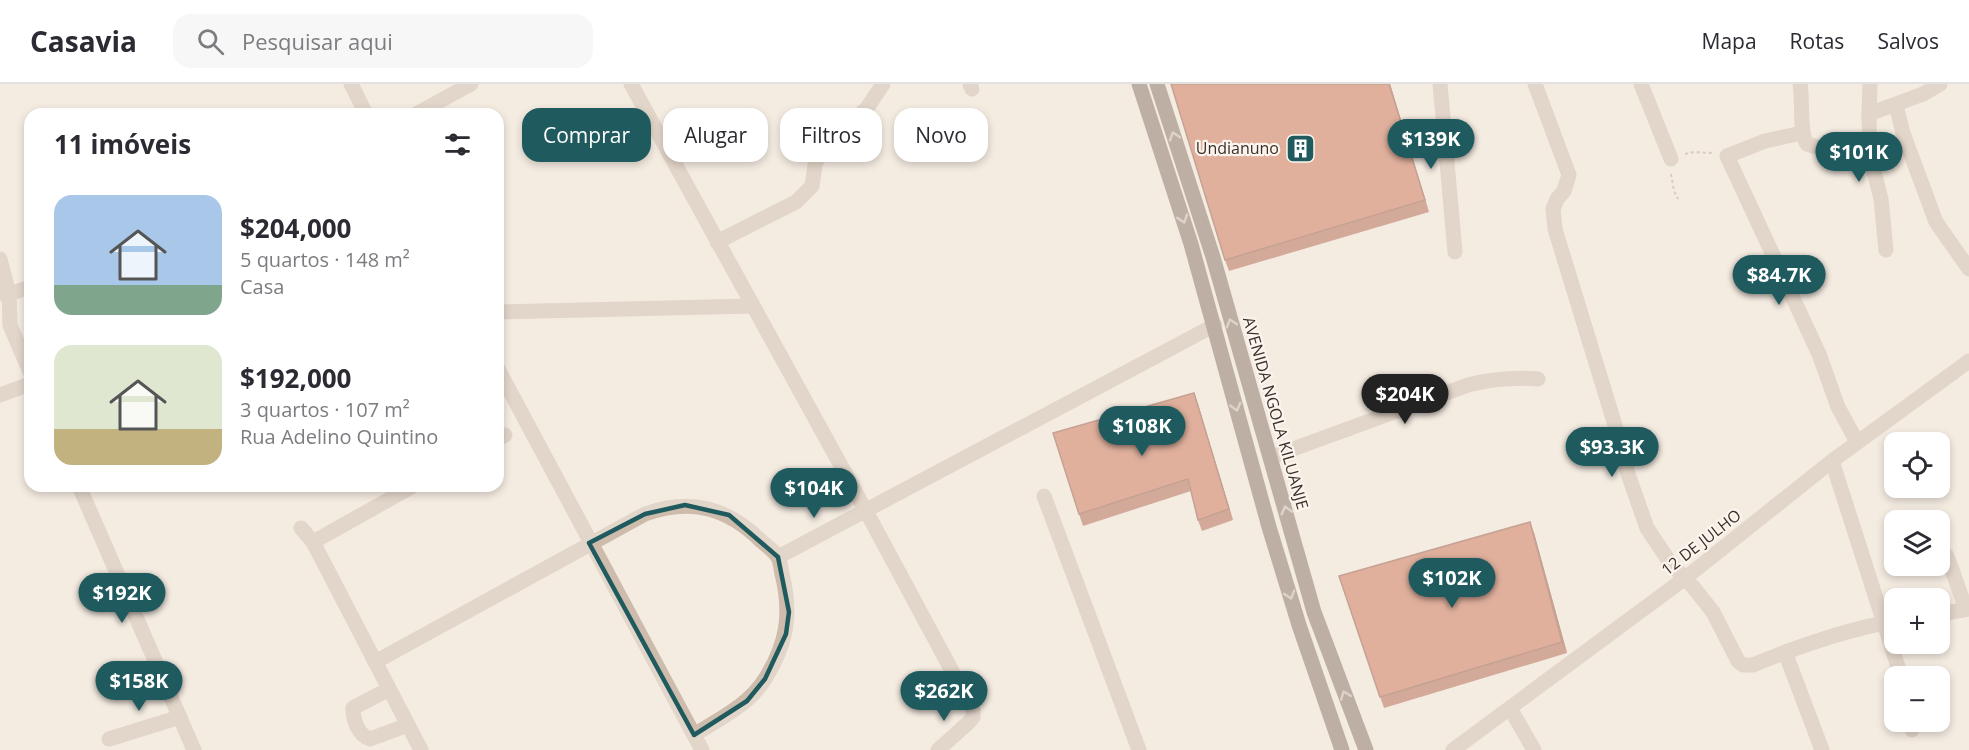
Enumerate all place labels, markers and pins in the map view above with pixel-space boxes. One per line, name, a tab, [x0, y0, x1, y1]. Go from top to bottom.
pin: $139K	[1389, 119, 1473, 170]
building icon: Undianuno	[1284, 132, 1316, 164]
pin: $101K	[1817, 132, 1901, 183]
place label: Undianuno	[1196, 137, 1279, 159]
pin: $84.7K	[1730, 255, 1828, 306]
pin: $204K	[1363, 374, 1447, 425]
pin: $108K	[1100, 406, 1184, 457]
pin: $93.3K	[1563, 427, 1661, 478]
pin: $104K	[772, 468, 856, 519]
pin: $102K	[1410, 558, 1494, 609]
pin: $192K	[80, 573, 164, 624]
pin: $158K	[97, 661, 181, 712]
pin: $262K	[902, 671, 986, 722]

